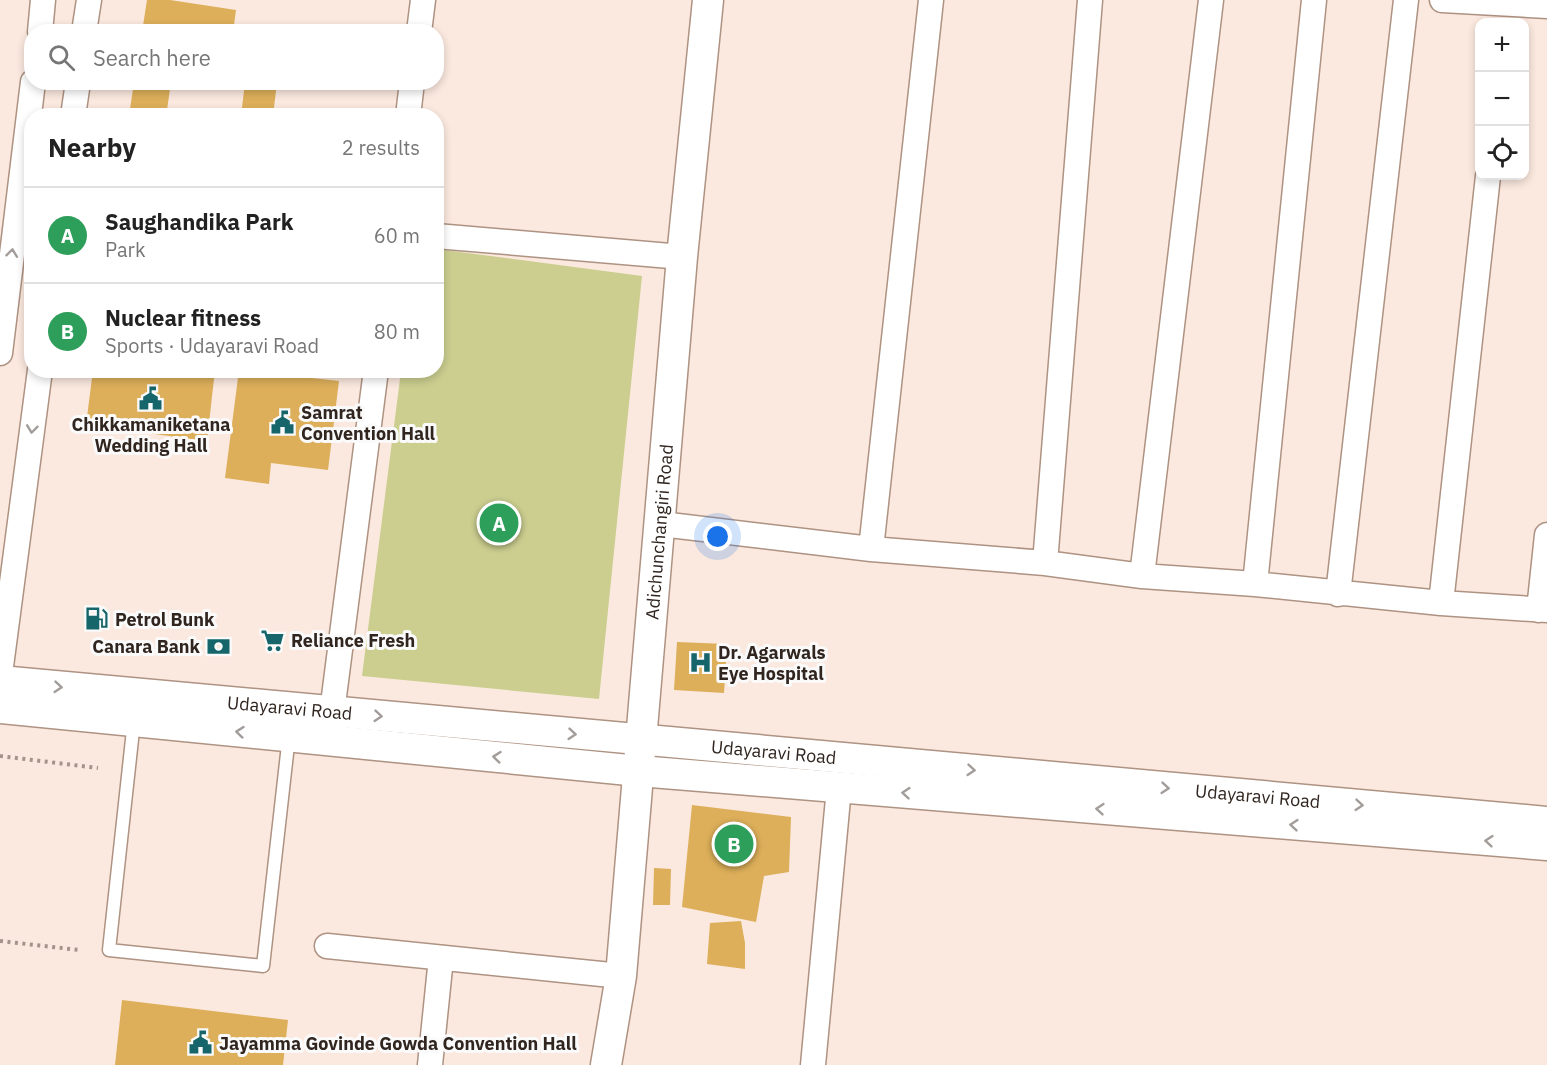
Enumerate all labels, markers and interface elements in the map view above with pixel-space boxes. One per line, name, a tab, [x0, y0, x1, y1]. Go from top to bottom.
map controls	[1475, 18, 1529, 180]
button: +	[1475, 18, 1529, 72]
search box	[24, 24, 444, 90]
icon: search	[45, 41, 78, 74]
text: Search here	[93, 43, 211, 72]
button: −	[1475, 72, 1529, 126]
button: locate	[1475, 126, 1529, 180]
text: Nearby	[48, 130, 136, 164]
text: 2 results	[342, 134, 420, 161]
text: Saughandika Park	[105, 207, 294, 236]
text: A	[61, 222, 74, 249]
text: 60 m	[374, 222, 420, 249]
text: Park	[105, 236, 145, 263]
one-way arrow	[6, 249, 18, 258]
text: Nuclear fitness	[105, 303, 261, 332]
text: B	[61, 318, 74, 345]
text: 80 m	[374, 318, 420, 345]
text: Sports · Udayaravi Road	[105, 332, 319, 359]
public building icon: Chikkamaniketana Wedding Hall	[138, 385, 164, 411]
place label: Samrat Convention Hall	[301, 401, 436, 445]
public building icon: Samrat Convention Hall	[270, 409, 296, 435]
place label: Chikkamaniketana Wedding Hall	[72, 413, 230, 457]
one-way arrow	[27, 424, 39, 433]
street label: Adichunchangiri Road	[640, 443, 678, 621]
pin: A	[480, 500, 518, 546]
your location	[703, 522, 732, 551]
fuel station icon: Petrol Bunk	[84, 606, 110, 632]
place label: Petrol Bunk	[115, 608, 215, 631]
supermarket icon: Reliance Fresh	[260, 627, 286, 653]
place label: Reliance Fresh	[291, 629, 415, 652]
bank icon: Canara Bank	[205, 633, 231, 659]
place label: Canara Bank	[92, 635, 201, 658]
place label: Dr. Agarwals Eye Hospital	[718, 641, 826, 685]
hospital icon: Dr. Agarwals Eye Hospital	[687, 649, 713, 675]
one-way arrow	[54, 680, 63, 693]
street label: Udayaravi Road	[226, 690, 353, 725]
one-way arrow	[373, 709, 382, 722]
one-way arrow	[236, 726, 245, 739]
one-way arrow	[568, 727, 577, 740]
street label: Udayaravi Road	[710, 734, 837, 769]
one-way arrow	[492, 751, 501, 764]
one-way arrow	[966, 763, 975, 776]
street label: Udayaravi Road	[1194, 778, 1321, 813]
one-way arrow	[1161, 781, 1170, 794]
one-way arrow	[901, 787, 910, 800]
one-way arrow	[1355, 799, 1364, 812]
one-way arrow	[1095, 803, 1105, 816]
one-way arrow	[1290, 819, 1299, 832]
pin: B	[714, 822, 754, 866]
one-way arrow	[1484, 834, 1493, 847]
public building icon: Jayamma Govinde Gowda Convention Hall	[188, 1030, 214, 1056]
place label: Jayamma Govinde Gowda Convention Hall	[219, 1032, 577, 1055]

